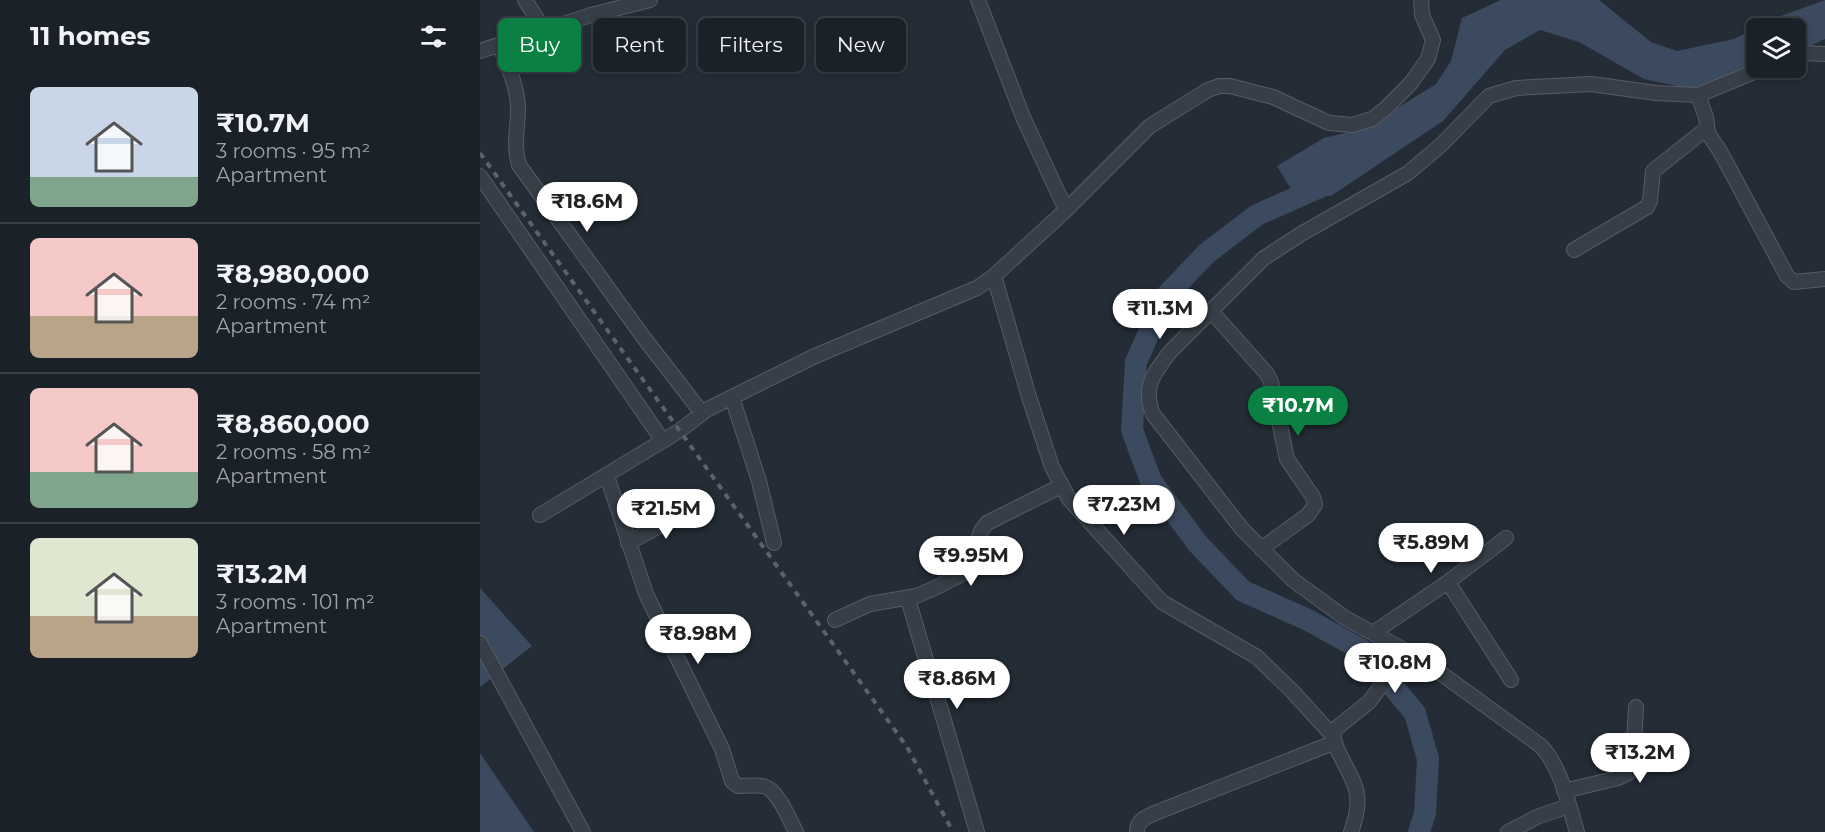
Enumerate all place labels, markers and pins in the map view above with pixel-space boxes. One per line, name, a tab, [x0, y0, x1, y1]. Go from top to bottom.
pin: ₹18.6M	[538, 182, 636, 233]
pin: ₹11.3M	[1111, 289, 1209, 340]
pin: ₹10.7M	[1249, 386, 1347, 437]
pin: ₹7.23M	[1075, 485, 1173, 536]
pin: ₹21.5M	[617, 489, 715, 540]
pin: ₹5.89M	[1382, 523, 1480, 574]
pin: ₹9.95M	[922, 536, 1020, 587]
pin: ₹8.98M	[649, 614, 747, 665]
pin: ₹10.8M	[1346, 643, 1444, 694]
pin: ₹8.86M	[908, 659, 1006, 710]
pin: ₹13.2M	[1591, 733, 1689, 784]

